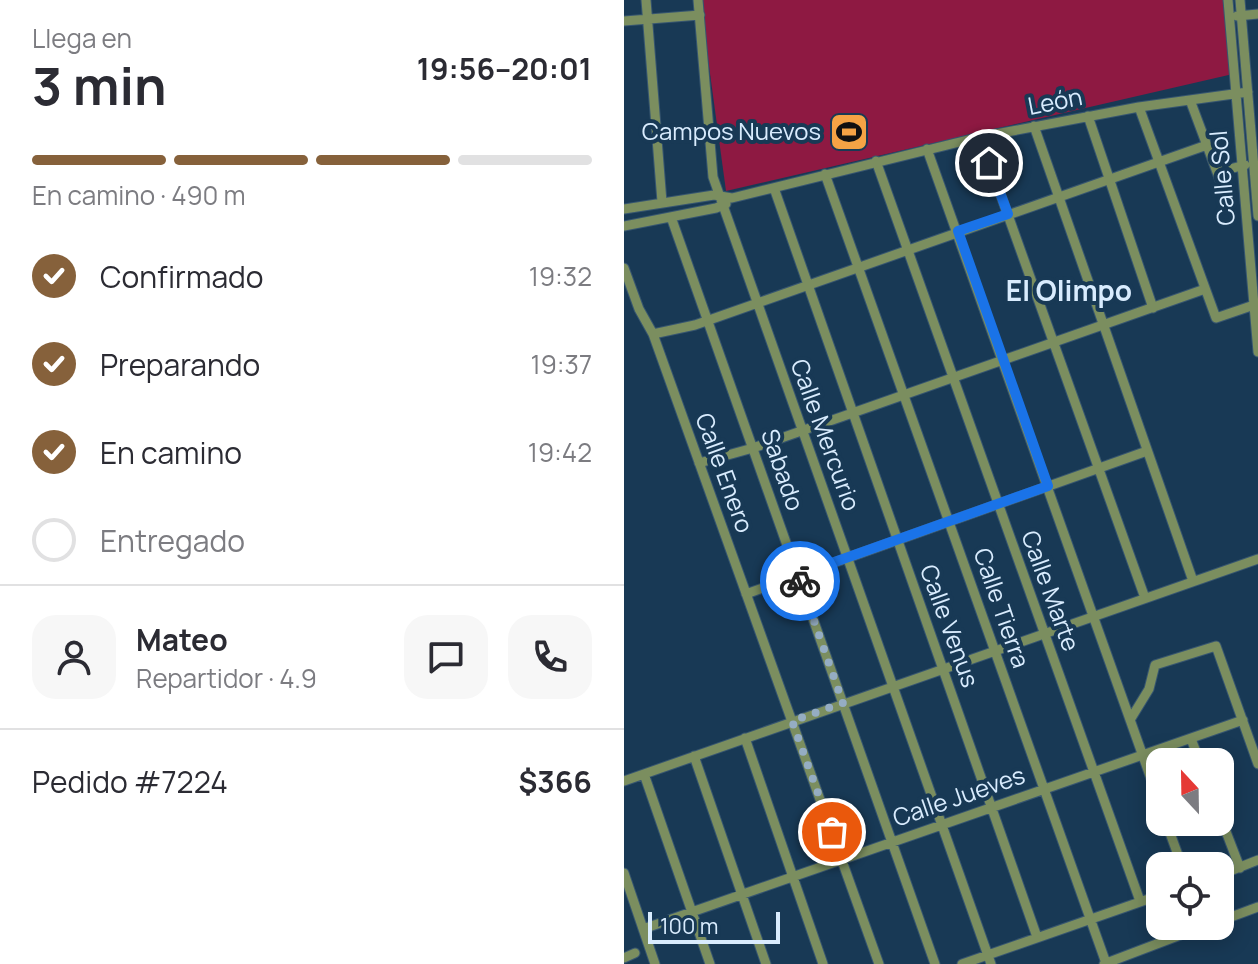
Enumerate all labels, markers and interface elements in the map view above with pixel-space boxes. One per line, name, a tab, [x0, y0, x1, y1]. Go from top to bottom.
text: Llega en	[32, 20, 132, 56]
text: 19:56–20:01	[417, 48, 592, 89]
text: 3 min	[32, 50, 167, 121]
street label: León	[1025, 79, 1085, 122]
sports icon: Campos Nuevos	[828, 111, 870, 153]
place label: Campos Nuevos	[642, 114, 821, 147]
pin	[955, 129, 1023, 197]
street label: Calle Sol	[1201, 129, 1242, 227]
icon: home	[967, 141, 1011, 185]
text: En camino · 490 m	[32, 177, 246, 213]
icon: check	[32, 254, 76, 298]
text: Confirmado	[100, 256, 264, 297]
text: 19:32	[529, 258, 592, 294]
district label: El Olimpo	[1006, 271, 1132, 309]
icon: check	[32, 342, 76, 386]
text: Preparando	[100, 344, 260, 385]
text: 19:37	[531, 346, 592, 382]
street label: Calle Mercurio	[784, 354, 869, 515]
street label: Calle Enero	[689, 408, 762, 537]
street label: Sabado	[754, 424, 813, 515]
icon: check	[32, 430, 76, 474]
text: En camino	[100, 432, 242, 473]
text: 19:42	[528, 434, 592, 470]
text: Entregado	[100, 520, 245, 561]
street label: Calle Marte	[1014, 526, 1088, 655]
courier	[760, 541, 840, 621]
street label: Calle Tierra	[967, 543, 1038, 672]
icon: bike	[778, 559, 822, 603]
street label: Calle Venus	[913, 560, 988, 691]
button: person	[32, 615, 116, 699]
button: chat	[404, 615, 488, 699]
button: phone	[508, 615, 592, 699]
text: Mateo	[136, 619, 228, 660]
text: Repartidor · 4.9	[136, 660, 317, 696]
north arrow	[1146, 748, 1234, 836]
map controls	[1146, 748, 1234, 940]
street label: Calle Jueves	[888, 758, 1029, 834]
text: Pedido #7224	[32, 761, 228, 802]
text: $366	[518, 761, 592, 802]
pin	[798, 798, 866, 866]
icon: bag	[810, 810, 854, 854]
button: locate	[1146, 852, 1234, 940]
scale bar	[648, 908, 780, 944]
text: 100 m	[660, 911, 718, 941]

